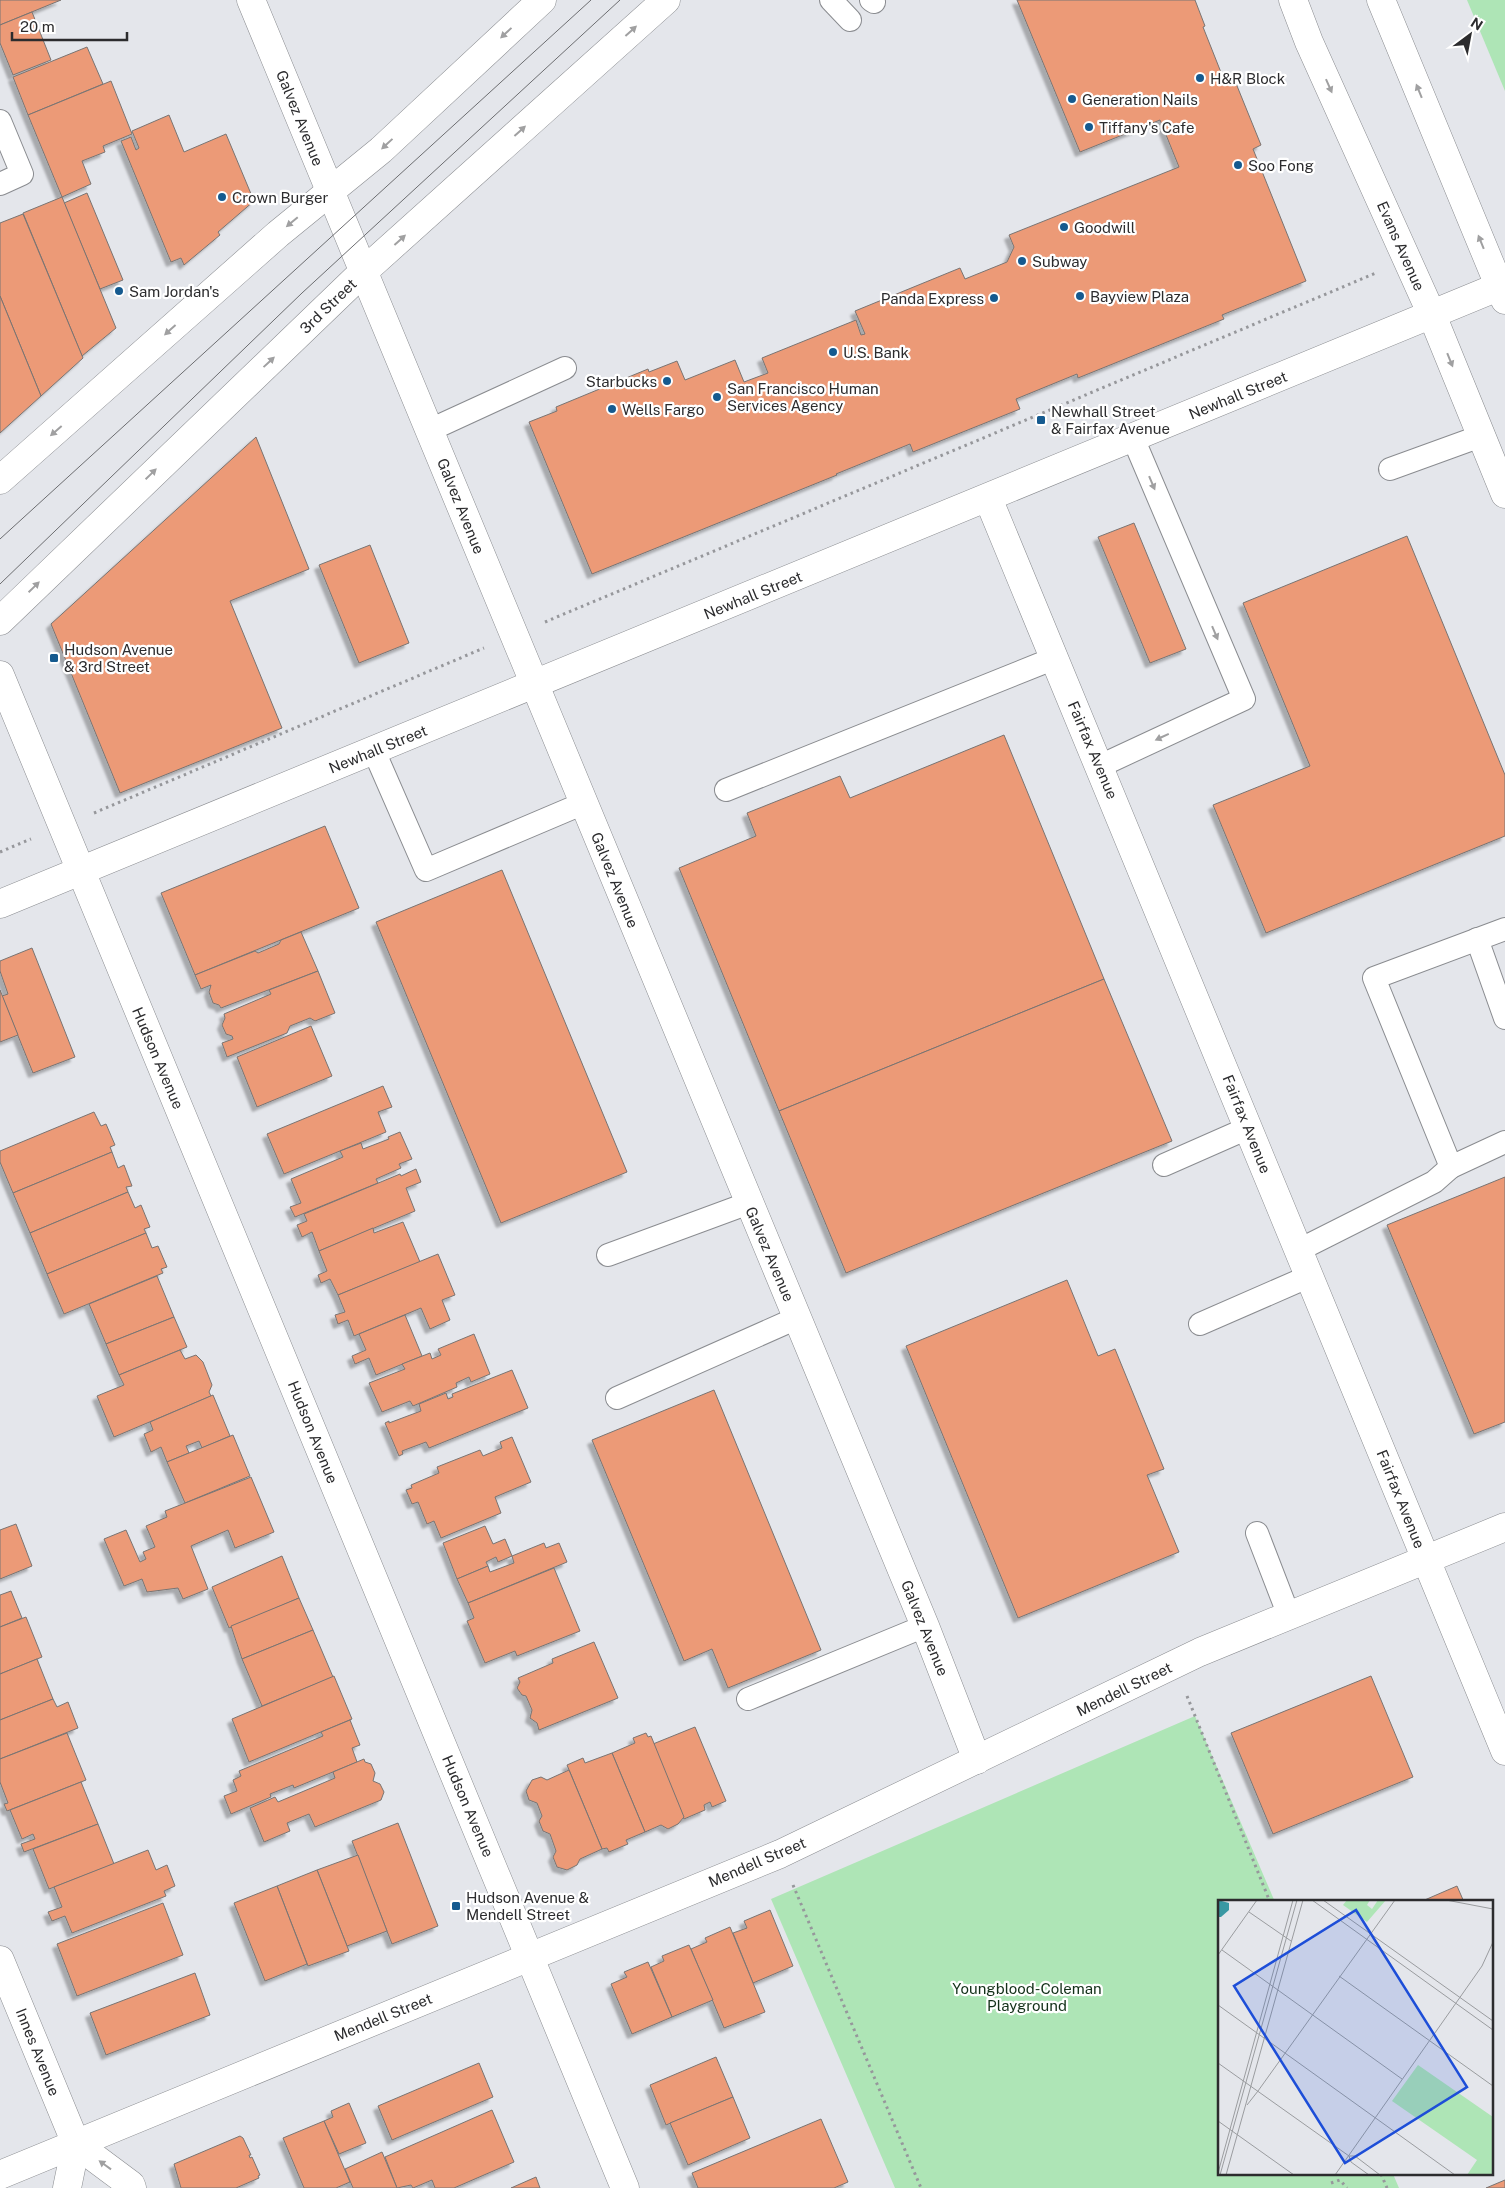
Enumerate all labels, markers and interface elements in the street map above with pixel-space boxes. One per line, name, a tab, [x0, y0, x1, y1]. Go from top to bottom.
scale bar	[12, 10, 128, 42]
north arrow	[1445, 10, 1495, 60]
text: N	[1468, 14, 1486, 34]
text: 20 m	[20, 18, 55, 35]
one-way arrow	[625, 25, 637, 37]
one-way arrow	[501, 27, 513, 39]
street label: Galvez Avenue	[273, 68, 327, 168]
place label: H&R Block	[1210, 70, 1285, 87]
marker: H&R Block	[1194, 72, 1206, 84]
one-way arrow	[1325, 79, 1333, 93]
one-way arrow	[1415, 83, 1423, 98]
place label: Generation Nails	[1082, 91, 1198, 108]
marker: Generation Nails	[1066, 93, 1078, 105]
place label: Tiffany's Cafe	[1099, 119, 1194, 136]
marker: Tiffany's Cafe	[1083, 121, 1095, 133]
one-way arrow	[514, 125, 526, 137]
one-way arrow	[381, 138, 393, 150]
place label: Soo Fong	[1248, 157, 1314, 174]
marker: Soo Fong	[1232, 159, 1244, 171]
place label: Crown Burger	[232, 189, 329, 206]
marker: Crown Burger	[216, 191, 228, 203]
street label: Evans Avenue	[1374, 199, 1428, 293]
one-way arrow	[285, 217, 298, 228]
place label: Goodwill	[1074, 219, 1135, 236]
marker: Goodwill	[1058, 221, 1070, 233]
one-way arrow	[393, 234, 406, 245]
one-way arrow	[1477, 234, 1484, 249]
place label: Subway	[1032, 253, 1087, 270]
marker: Subway	[1016, 255, 1028, 267]
street label: 3rd Street	[296, 275, 360, 337]
place label: Sam Jordan's	[129, 283, 219, 300]
marker: Sam Jordan's	[113, 285, 125, 297]
place label: Bayview Plaza	[1090, 288, 1189, 305]
place label: Panda Express	[881, 290, 984, 307]
marker: Bayview Plaza	[1074, 290, 1086, 302]
marker: Panda Express	[988, 292, 1000, 304]
one-way arrow	[165, 324, 177, 336]
place label: U.S. Bank	[843, 344, 909, 361]
marker: U.S. Bank	[827, 346, 839, 358]
one-way arrow	[1446, 353, 1454, 368]
one-way arrow	[263, 356, 275, 368]
street label: Newhall Street	[1186, 367, 1290, 422]
place label: Starbucks	[586, 373, 657, 390]
marker: Starbucks	[661, 375, 673, 387]
place label: San Francisco Human Services Agency	[727, 380, 879, 414]
marker: San Francisco Human Services Agency	[711, 391, 723, 403]
place label: Wells Fargo	[622, 401, 704, 418]
marker: Wells Fargo	[606, 403, 618, 415]
place label: Newhall Street & Fairfax Avenue	[1051, 403, 1170, 437]
marker: Newhall Street & Fairfax Avenue	[1035, 414, 1047, 426]
one-way arrow	[50, 426, 63, 437]
street label: Galvez Avenue	[434, 456, 488, 556]
one-way arrow	[145, 468, 157, 480]
one-way arrow	[1148, 476, 1156, 491]
street label: Newhall Street	[701, 567, 805, 622]
one-way arrow	[28, 581, 40, 593]
one-way arrow	[1212, 626, 1220, 640]
place label: Hudson Avenue & 3rd Street	[64, 641, 173, 675]
marker: Hudson Avenue & 3rd Street	[48, 652, 60, 664]
street label: Fairfax Avenue	[1065, 699, 1121, 801]
street label: Newhall Street	[326, 721, 430, 776]
one-way arrow	[1155, 733, 1169, 741]
street label: Galvez Avenue	[588, 830, 642, 930]
street label: Hudson Avenue	[129, 1004, 187, 1112]
street label: Fairfax Avenue	[1220, 1072, 1274, 1176]
street label: Galvez Avenue	[742, 1204, 798, 1304]
street label: Hudson Avenue	[285, 1378, 341, 1486]
street label: Fairfax Avenue	[1374, 1447, 1428, 1551]
street label: Galvez Avenue	[898, 1578, 952, 1678]
street label: Mendell Street	[1073, 1658, 1175, 1719]
street label: Hudson Avenue	[439, 1752, 497, 1860]
street label: Mendell Street	[706, 1834, 808, 1890]
place label: Hudson Avenue & Mendell Street	[466, 1889, 589, 1923]
marker: Hudson Avenue & Mendell Street	[450, 1900, 462, 1912]
inset map	[1218, 1900, 1492, 2176]
park label: Youngblood-Coleman Playground	[952, 1980, 1102, 2014]
street label: Mendell Street	[332, 1990, 435, 2044]
street label: Innes Avenue	[13, 2006, 63, 2098]
one-way arrow	[98, 2161, 111, 2171]

